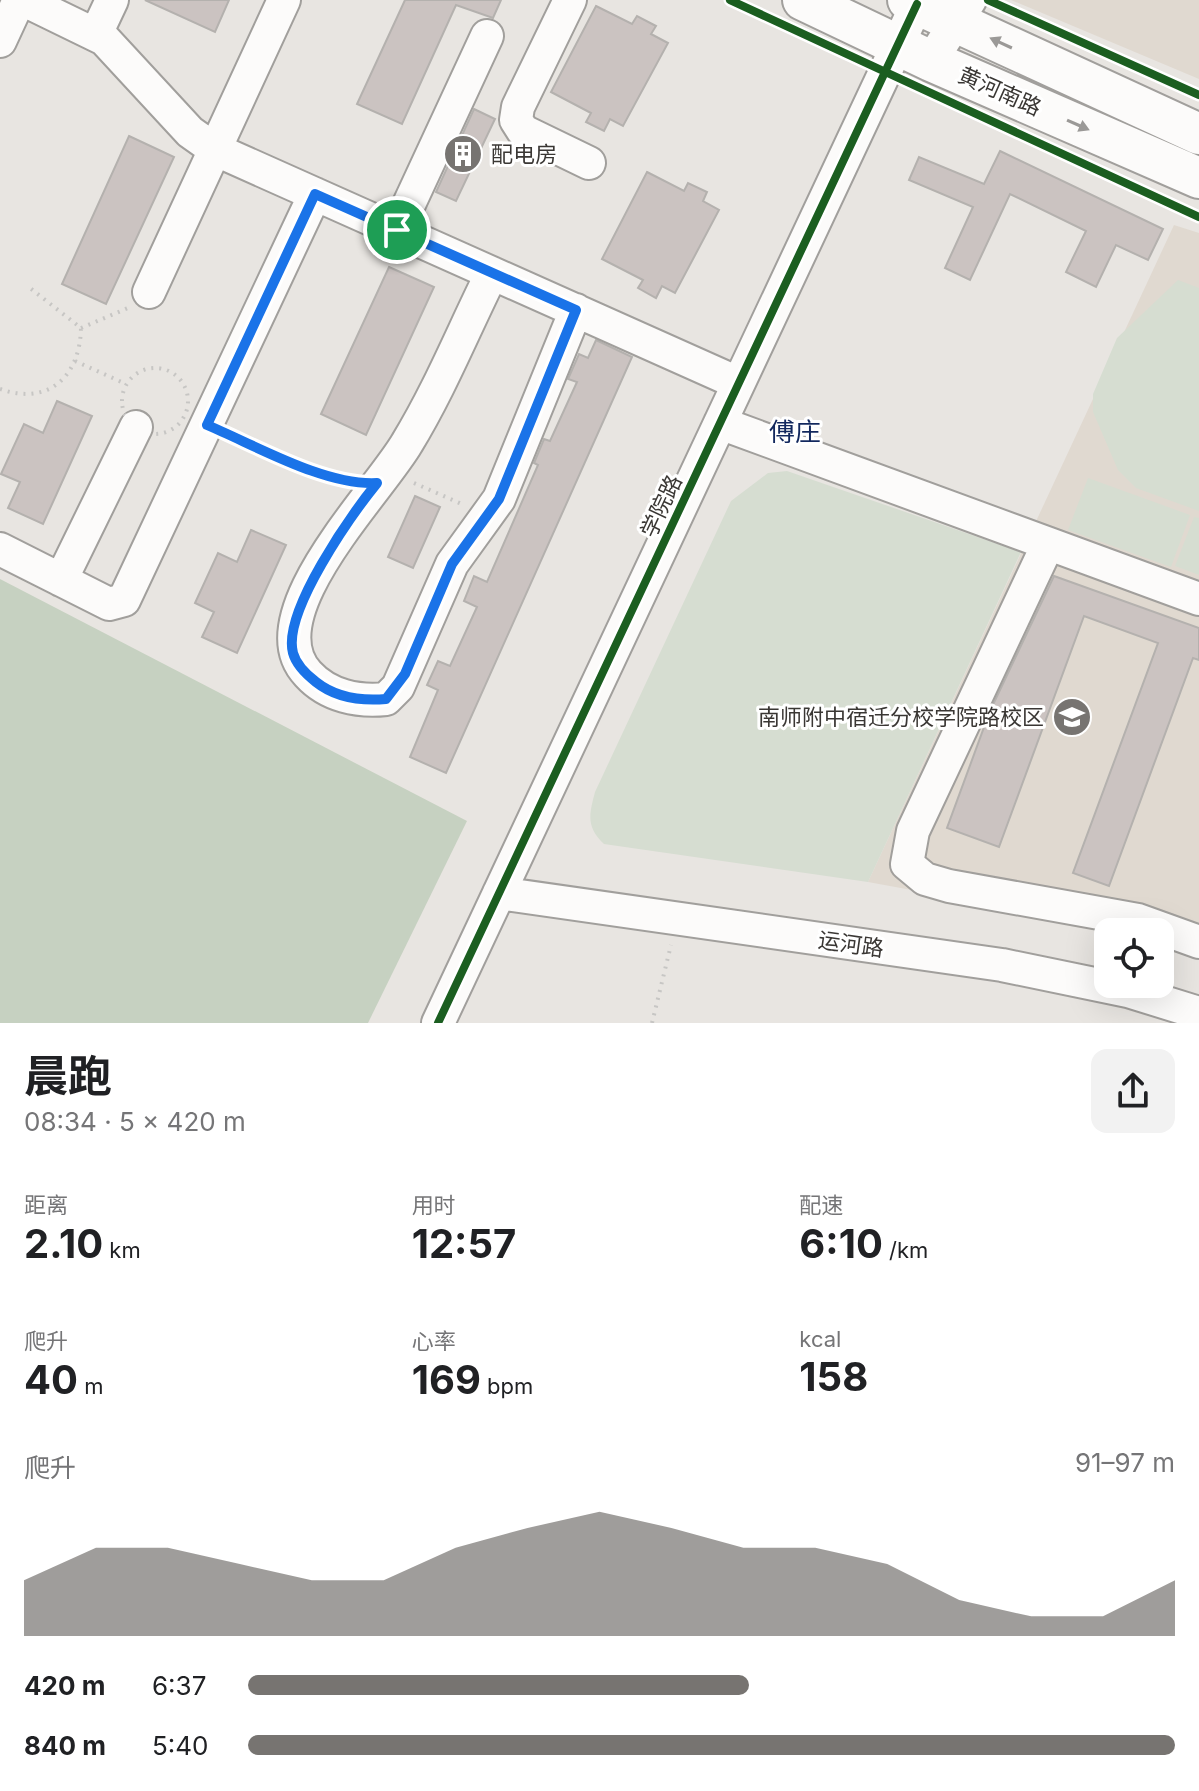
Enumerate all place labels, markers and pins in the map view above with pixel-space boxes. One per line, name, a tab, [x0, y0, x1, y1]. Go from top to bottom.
building icon: 配电房	[442, 133, 484, 175]
place label: 配电房	[491, 141, 557, 167]
pin	[363, 196, 431, 264]
school or university icon: 南师附中宿迁分校学院路校区	[1051, 696, 1093, 738]
place label: 南师附中宿迁分校学院路校区	[758, 704, 1044, 730]

